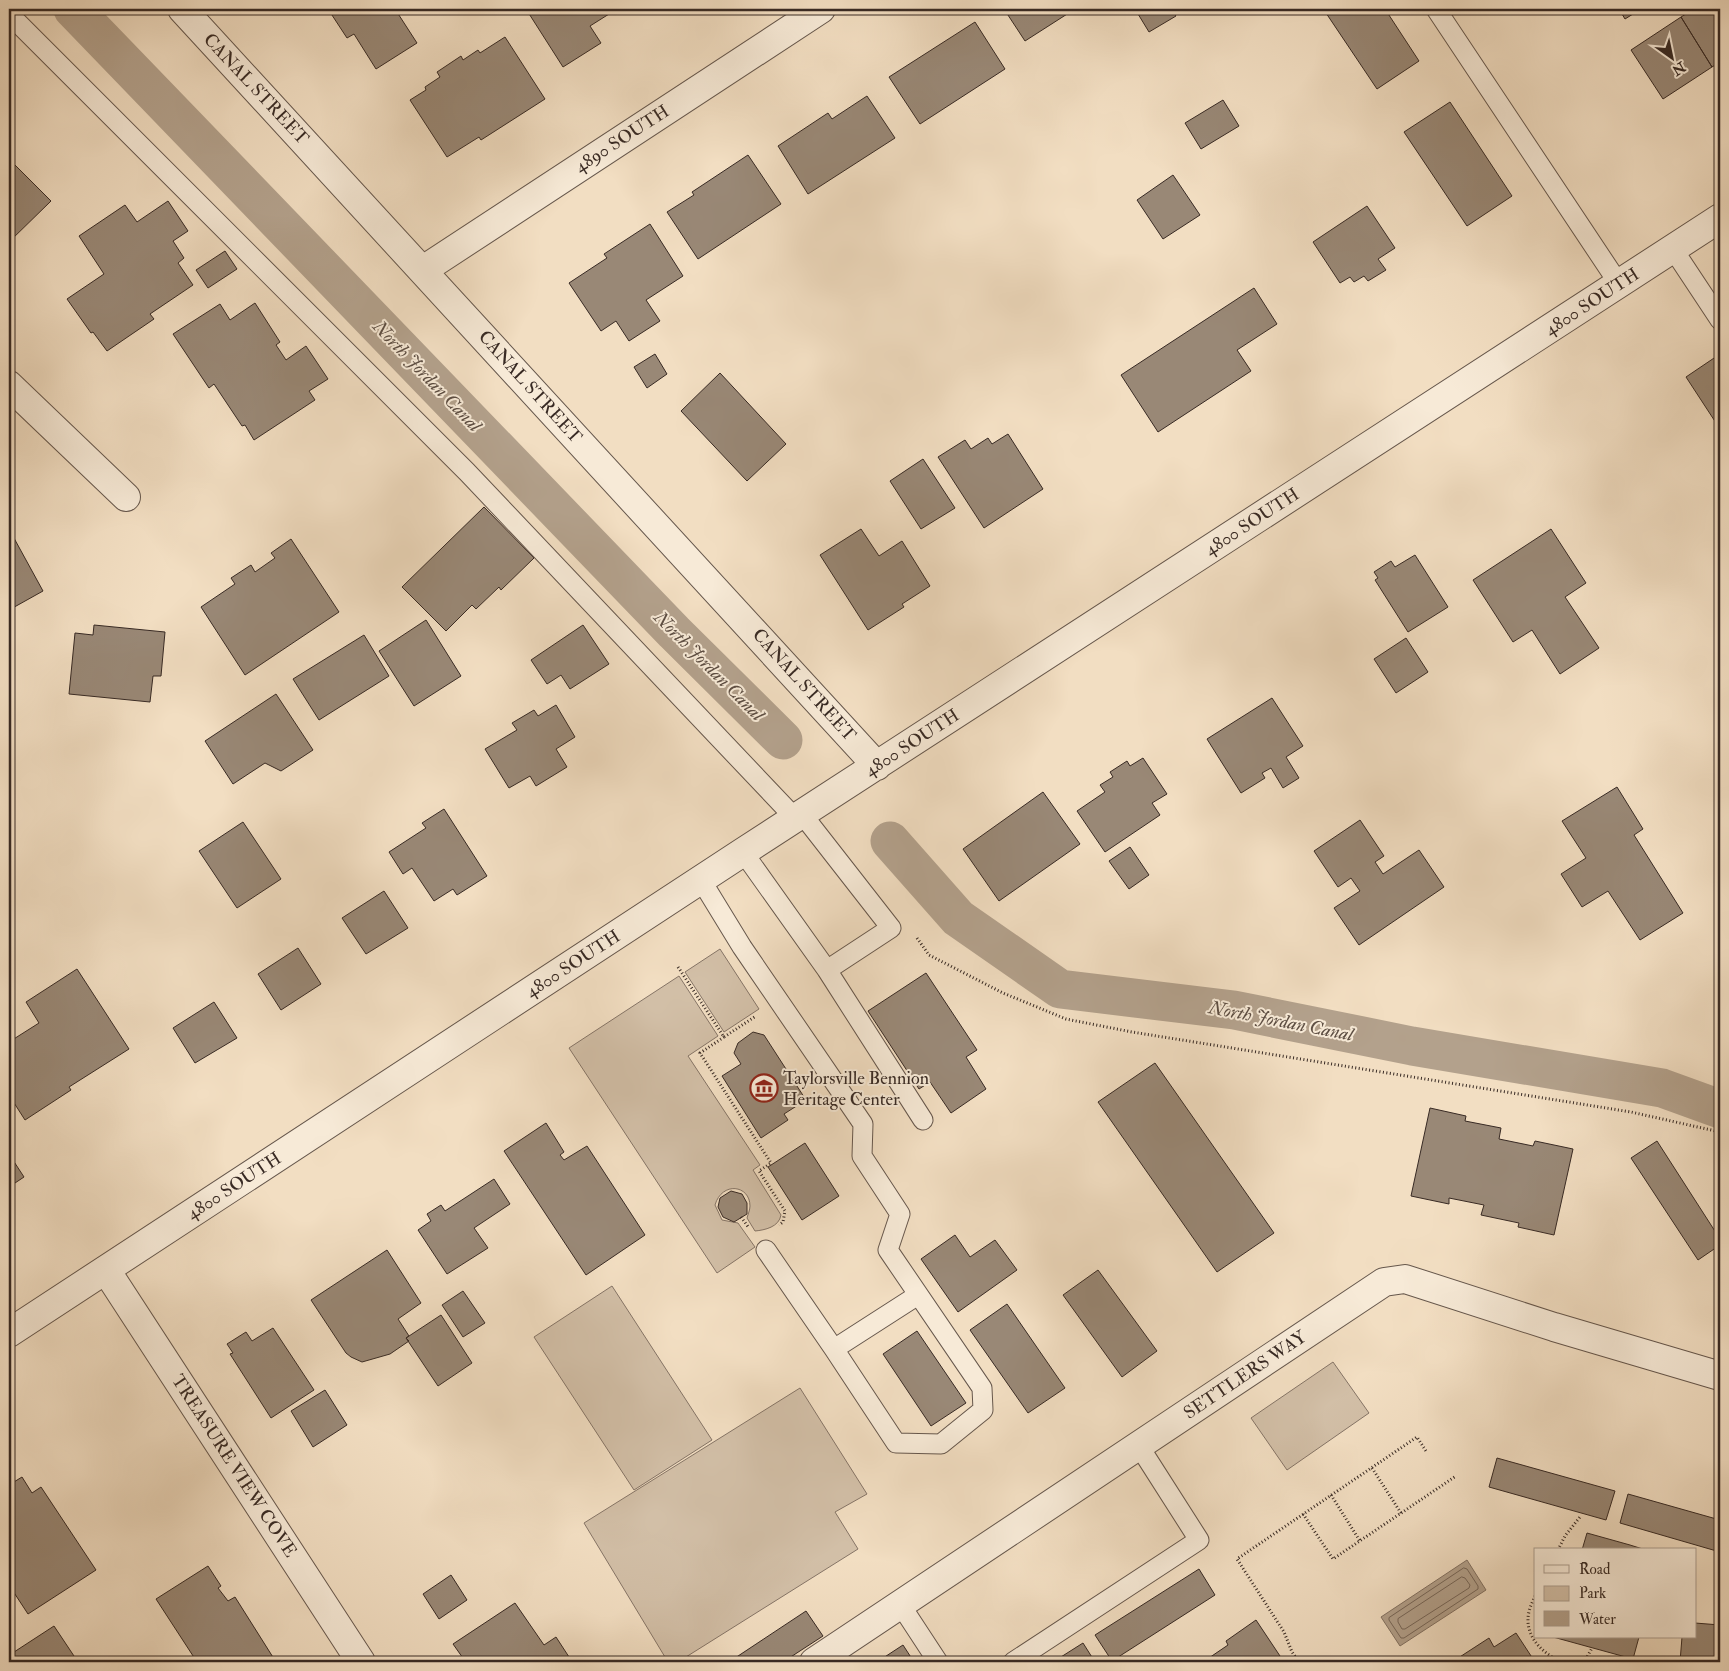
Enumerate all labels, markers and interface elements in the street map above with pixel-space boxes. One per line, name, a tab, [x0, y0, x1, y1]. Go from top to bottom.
street label: CANAL STREET	[198, 28, 314, 150]
north arrow	[1646, 32, 1696, 82]
text: N	[1669, 57, 1690, 79]
street label: 4890 SOUTH	[570, 100, 674, 178]
street label: 4800 SOUTH	[1540, 263, 1644, 341]
water label: North Jordan Canal	[367, 314, 487, 438]
street label: CANAL STREET	[473, 326, 587, 449]
street label: 4800 SOUTH	[1200, 483, 1304, 561]
water label: North Jordan Canal	[648, 605, 770, 727]
street label: CANAL STREET	[747, 624, 861, 747]
street label: 4800 SOUTH	[860, 704, 964, 782]
street label: 4800 SOUTH	[521, 925, 625, 1003]
water label: North Jordan Canal	[1206, 995, 1357, 1047]
place label: Taylorsville Bennion Heritage Center	[783, 1067, 929, 1111]
museum icon: Taylorsville Bennion Heritage Center	[749, 1073, 779, 1103]
street label: 4800 SOUTH	[182, 1147, 286, 1225]
street label: SETTLERS WAY	[1179, 1325, 1311, 1425]
street label: TREASURE VIEW COVE	[166, 1370, 302, 1562]
legend	[1534, 1548, 1696, 1638]
text: Road	[1579, 1560, 1611, 1579]
text: Park	[1579, 1584, 1606, 1603]
text: Water	[1578, 1610, 1616, 1629]

